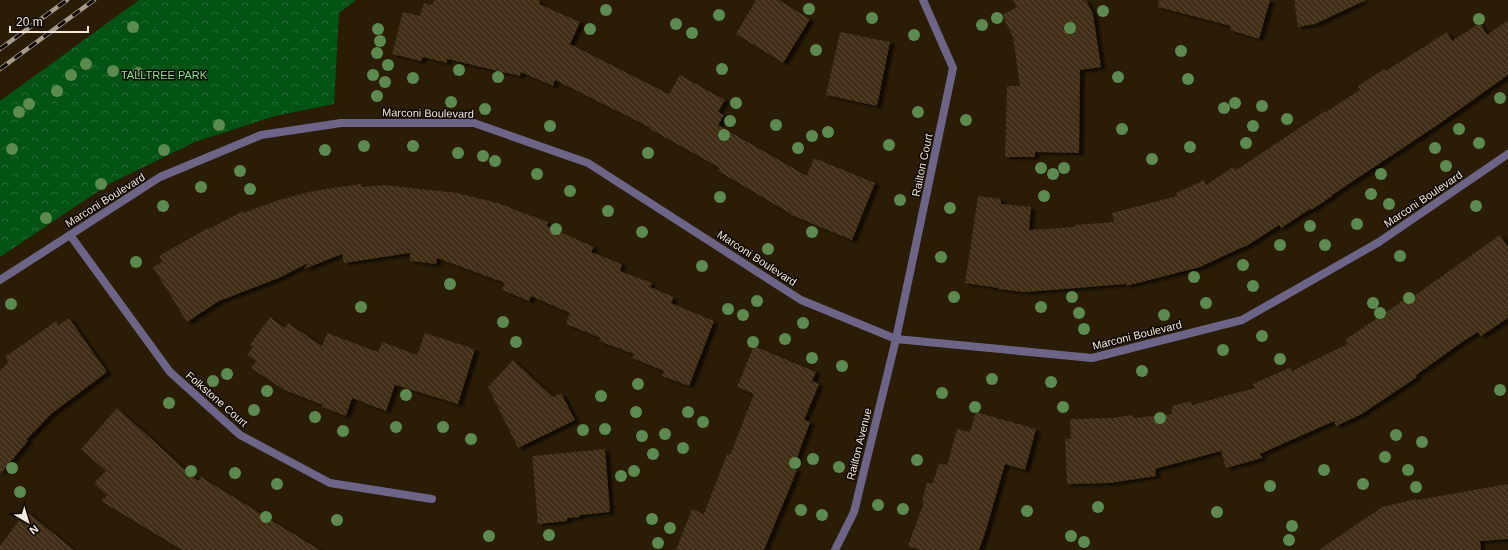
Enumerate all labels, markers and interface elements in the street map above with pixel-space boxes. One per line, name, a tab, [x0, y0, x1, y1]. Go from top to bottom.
scale bar	[10, 8, 88, 34]
text: 20 m	[16, 15, 43, 29]
park label: TALLTREE PARK	[121, 69, 208, 81]
street label: Marconi Boulevard	[382, 106, 474, 120]
street label: Railton Court	[909, 132, 935, 198]
street label: Marconi Boulevard	[1382, 168, 1464, 230]
street label: Marconi Boulevard	[63, 171, 147, 229]
street label: Marconi Boulevard	[715, 228, 799, 288]
street label: Marconi Boulevard	[1091, 318, 1183, 352]
street label: Folkstone Court	[184, 369, 250, 429]
street label: Railton Avenue	[844, 407, 874, 481]
north arrow	[8, 502, 48, 542]
text: N	[27, 523, 41, 537]

